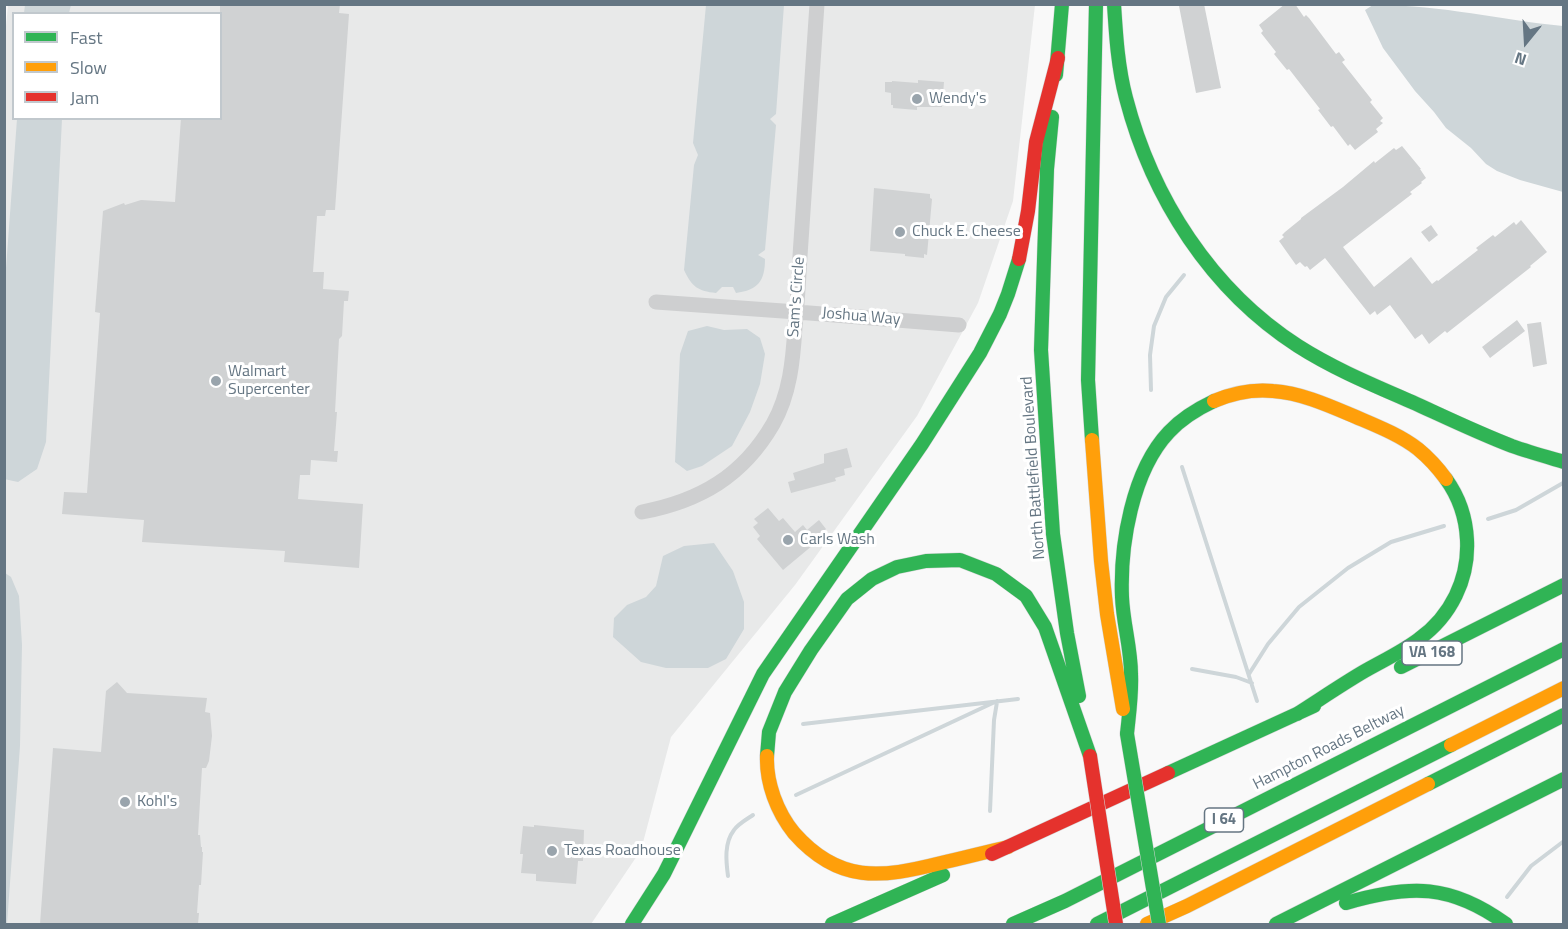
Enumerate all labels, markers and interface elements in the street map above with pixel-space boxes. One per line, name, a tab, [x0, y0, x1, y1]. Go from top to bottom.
legend	[12, 12, 222, 120]
north arrow	[1496, 12, 1556, 72]
text: Fast	[70, 24, 103, 51]
text: N	[1511, 46, 1529, 72]
text: Slow	[70, 54, 107, 81]
text: Jam	[70, 84, 99, 111]
place label: Wendy's	[929, 89, 986, 109]
marker: Wendy's	[910, 92, 924, 106]
place label: Chuck E. Cheese	[912, 222, 1021, 242]
marker: Chuck E. Cheese	[893, 225, 907, 239]
street label: Sam's Circle	[785, 256, 809, 338]
street label: Joshua Way	[821, 304, 901, 330]
place label: Walmart Supercenter	[228, 362, 310, 400]
marker: Walmart Supercenter	[209, 374, 223, 388]
street label: North Battlefield Boulevard	[1018, 376, 1050, 560]
place label: Carls Wash	[800, 530, 875, 550]
marker: Carls Wash	[781, 533, 795, 547]
road number: VA 168	[1402, 641, 1462, 665]
street label: Hampton Roads Beltway	[1250, 701, 1408, 795]
place label: Kohl's	[137, 792, 177, 812]
marker: Kohl's	[118, 795, 132, 809]
road number: I 64	[1204, 808, 1244, 832]
place label: Texas Roadhouse	[564, 841, 681, 861]
marker: Texas Roadhouse	[545, 844, 559, 858]

